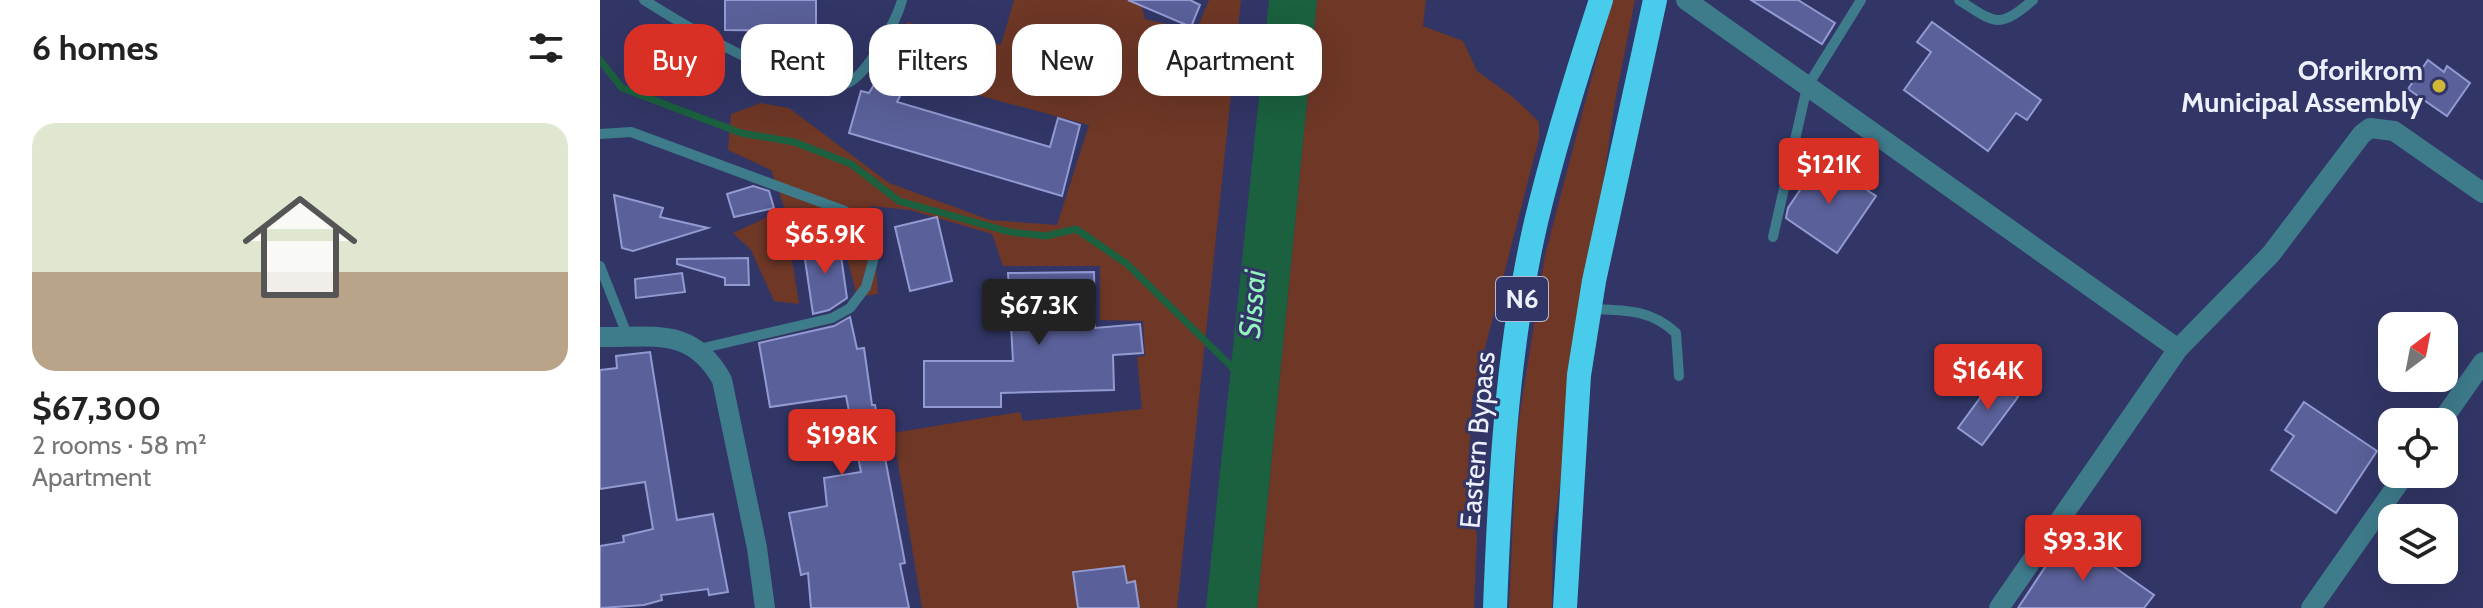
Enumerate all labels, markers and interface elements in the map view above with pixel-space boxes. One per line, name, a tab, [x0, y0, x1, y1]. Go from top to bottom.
chip: Buy	[624, 24, 725, 96]
chip: Rent	[741, 24, 853, 96]
chip: Filters	[869, 24, 996, 96]
chip: New	[1012, 24, 1122, 96]
chip: Apartment	[1138, 24, 1322, 96]
icon: filters	[524, 26, 568, 70]
text: 6 homes	[32, 27, 158, 69]
place label: Oforikrom Municipal Assembly	[2181, 53, 2423, 119]
marker: Oforikrom Municipal Assembly	[2430, 77, 2448, 95]
pin: $121K	[1773, 138, 1885, 206]
text: $121K	[1797, 148, 1861, 180]
icon: home	[228, 175, 372, 319]
pin: $65.9K	[760, 208, 890, 276]
text: $65.9K	[785, 218, 865, 250]
water label: Sissai	[1231, 268, 1273, 340]
road number: N6	[1496, 277, 1548, 321]
pin: $67.3K	[974, 279, 1104, 347]
text: $67.3K	[1000, 289, 1078, 321]
north arrow	[2378, 312, 2458, 392]
map controls	[2378, 312, 2458, 584]
pin: $164K	[1932, 344, 2044, 412]
street label: Eastern Bypass	[1452, 350, 1502, 530]
text: $164K	[1952, 354, 2024, 386]
text: $67,300	[32, 387, 161, 429]
button: locate	[2378, 408, 2458, 488]
pin: $198K	[786, 409, 898, 477]
text: $198K	[806, 419, 878, 451]
text: 2 rooms · 58 m²	[32, 429, 207, 461]
text: Apartment	[32, 461, 151, 493]
button: layers	[2378, 504, 2458, 584]
pin: $93.3K	[2018, 515, 2148, 583]
text: $93.3K	[2043, 525, 2123, 557]

